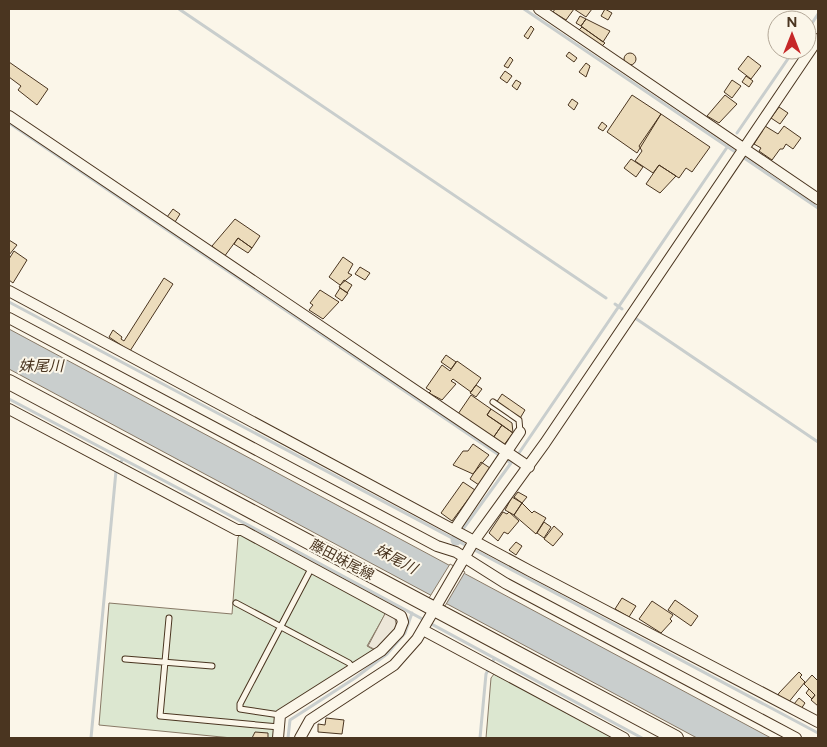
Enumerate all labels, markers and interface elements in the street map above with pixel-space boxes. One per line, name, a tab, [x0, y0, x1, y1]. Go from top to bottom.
north arrow	[767, 10, 817, 60]
text: N	[787, 14, 797, 31]
water label: 妹尾川	[18, 357, 65, 375]
street label: 藤田妹尾線	[307, 536, 377, 584]
water label: 妹尾川	[372, 540, 422, 578]

